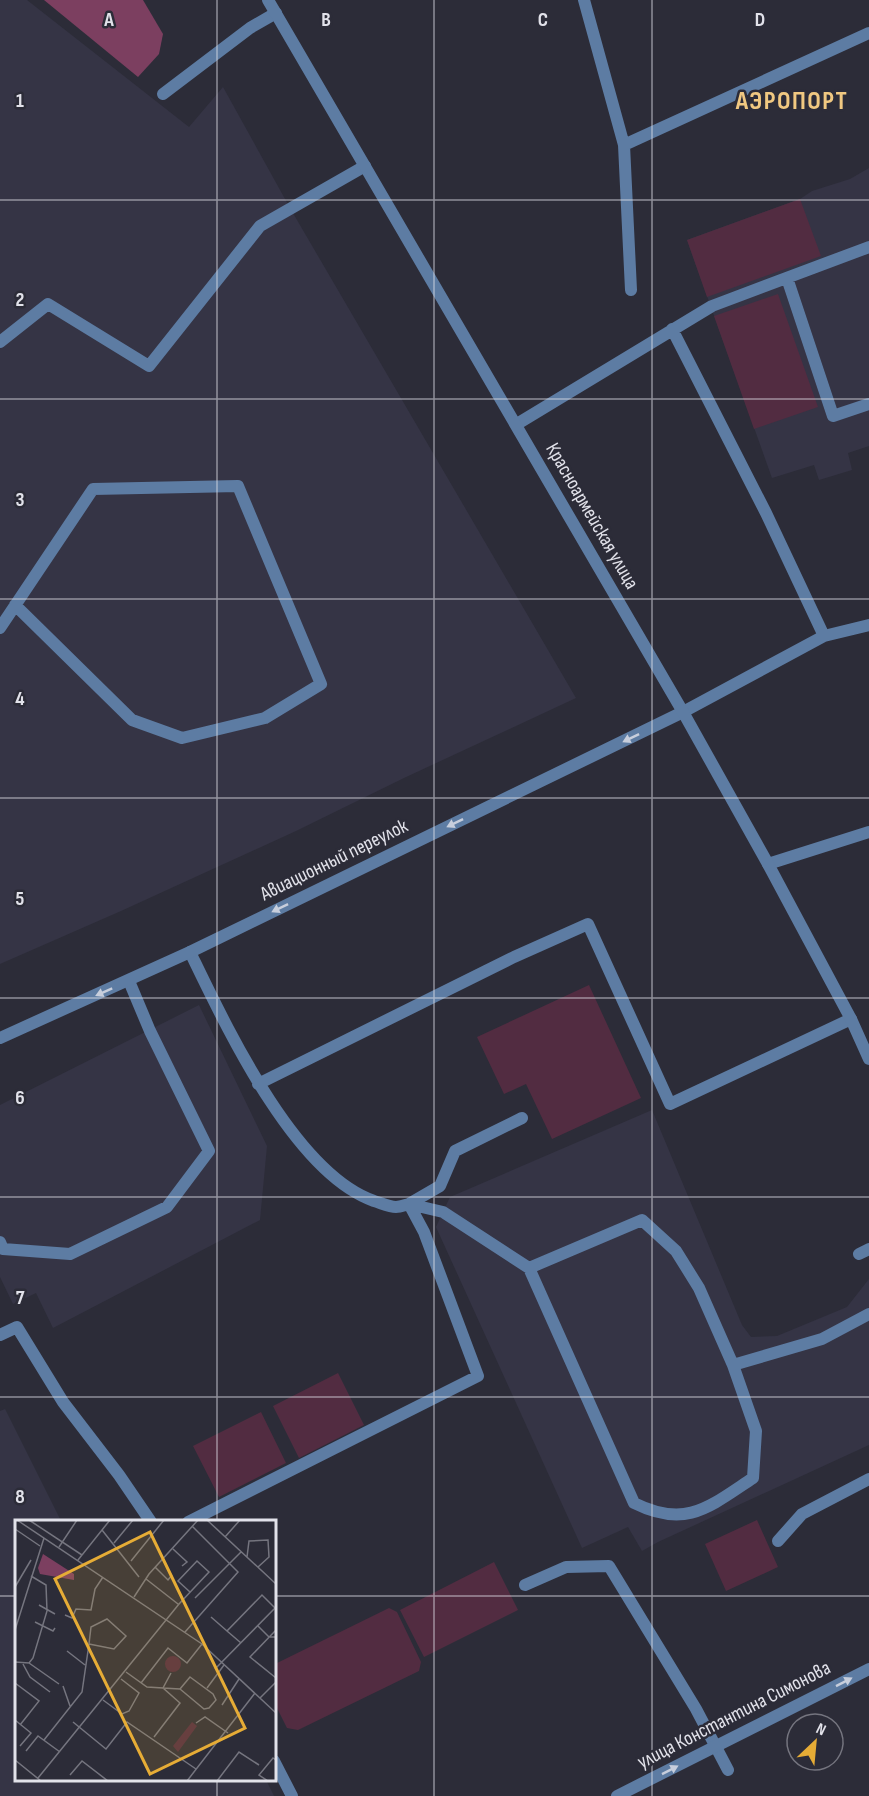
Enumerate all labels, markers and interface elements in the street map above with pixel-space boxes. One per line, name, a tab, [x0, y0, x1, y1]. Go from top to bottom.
text: A	[103, 8, 114, 32]
text: B	[321, 8, 331, 32]
text: C	[538, 8, 548, 32]
text: D	[755, 8, 765, 32]
district label: АЭРОПОРТ	[735, 86, 848, 117]
text: 1	[16, 89, 24, 113]
text: 2	[16, 288, 24, 312]
street label: Красноармейская улица	[540, 439, 644, 593]
text: 3	[16, 488, 25, 512]
text: 4	[15, 687, 25, 711]
one-way arrow	[622, 733, 639, 742]
street label: Авиационный переулок	[256, 814, 412, 906]
one-way arrow	[447, 818, 464, 828]
text: 5	[16, 887, 25, 911]
one-way arrow	[272, 904, 289, 913]
one-way arrow	[95, 987, 112, 996]
text: 6	[15, 1086, 25, 1110]
text: 7	[16, 1286, 25, 1310]
text: 8	[15, 1485, 25, 1509]
inset map	[15, 1520, 276, 1781]
street label: улица Константина Симонова	[633, 1656, 835, 1774]
one-way arrow	[836, 1677, 853, 1687]
north arrow	[785, 1712, 845, 1772]
text: N	[813, 1719, 829, 1740]
one-way arrow	[661, 1765, 678, 1774]

